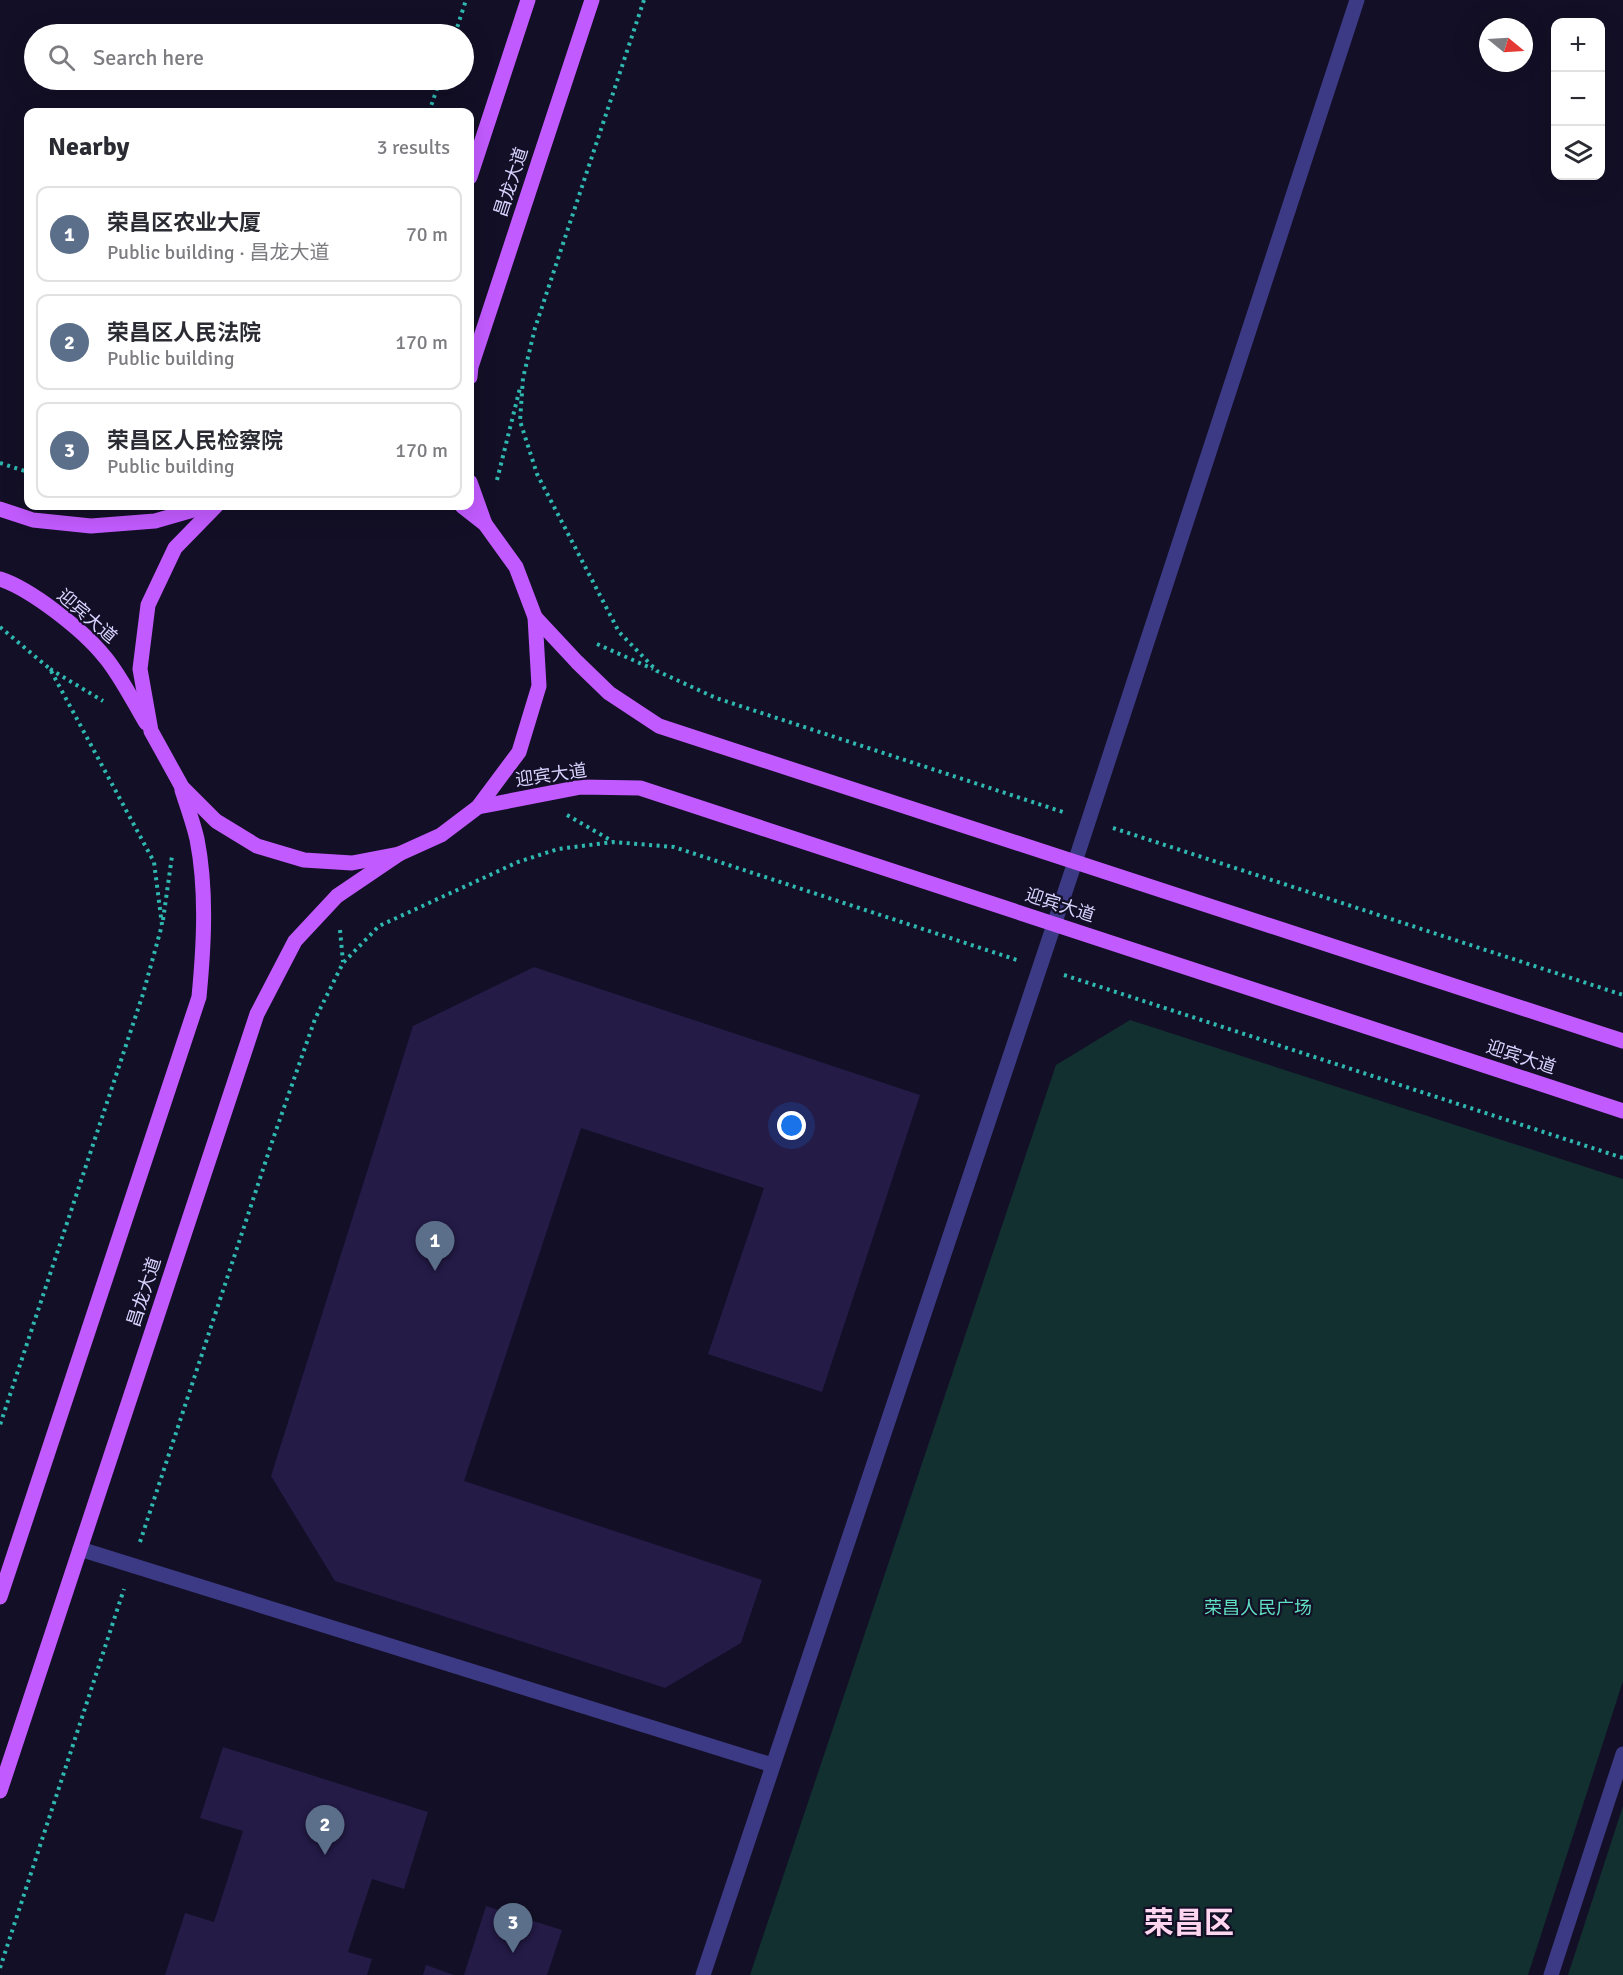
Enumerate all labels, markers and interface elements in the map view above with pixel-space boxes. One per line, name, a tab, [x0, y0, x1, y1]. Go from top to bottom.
north arrow	[1479, 18, 1533, 72]
map controls	[1551, 18, 1605, 180]
button: +	[1551, 18, 1605, 72]
search box	[24, 24, 474, 90]
icon: search	[45, 41, 78, 74]
text: Search here	[93, 44, 204, 71]
button: −	[1551, 72, 1605, 126]
button: layers	[1551, 126, 1605, 180]
text: Nearby	[48, 131, 129, 163]
text: 3 results	[377, 135, 450, 160]
street label: 昌龙大道	[489, 144, 533, 220]
text: 荣昌区农业大厦	[107, 209, 261, 236]
text: 1	[64, 222, 75, 247]
text: 70 m	[406, 222, 448, 247]
text: Public building · 昌龙大道	[107, 240, 330, 265]
text: 荣昌区人民法院	[107, 319, 261, 346]
text: 2	[64, 330, 75, 355]
text: 170 m	[395, 330, 448, 355]
text: Public building	[107, 346, 235, 371]
text: 荣昌区人民检察院	[107, 427, 283, 454]
text: 3	[64, 438, 75, 463]
text: 170 m	[395, 438, 448, 463]
text: Public building	[107, 454, 235, 479]
street label: 迎宾大道	[53, 584, 121, 648]
street label: 迎宾大道	[514, 759, 588, 791]
street label: 迎宾大道	[1022, 883, 1098, 927]
street label: 迎宾大道	[1483, 1035, 1559, 1079]
your location	[777, 1111, 806, 1140]
pin: 1	[416, 1222, 454, 1271]
street label: 昌龙大道	[122, 1254, 166, 1330]
park label: 荣昌人民广场	[1204, 1597, 1312, 1619]
pin: 2	[306, 1806, 344, 1855]
pin: 3	[494, 1904, 532, 1953]
district label: 荣昌区	[1144, 1905, 1234, 1942]

